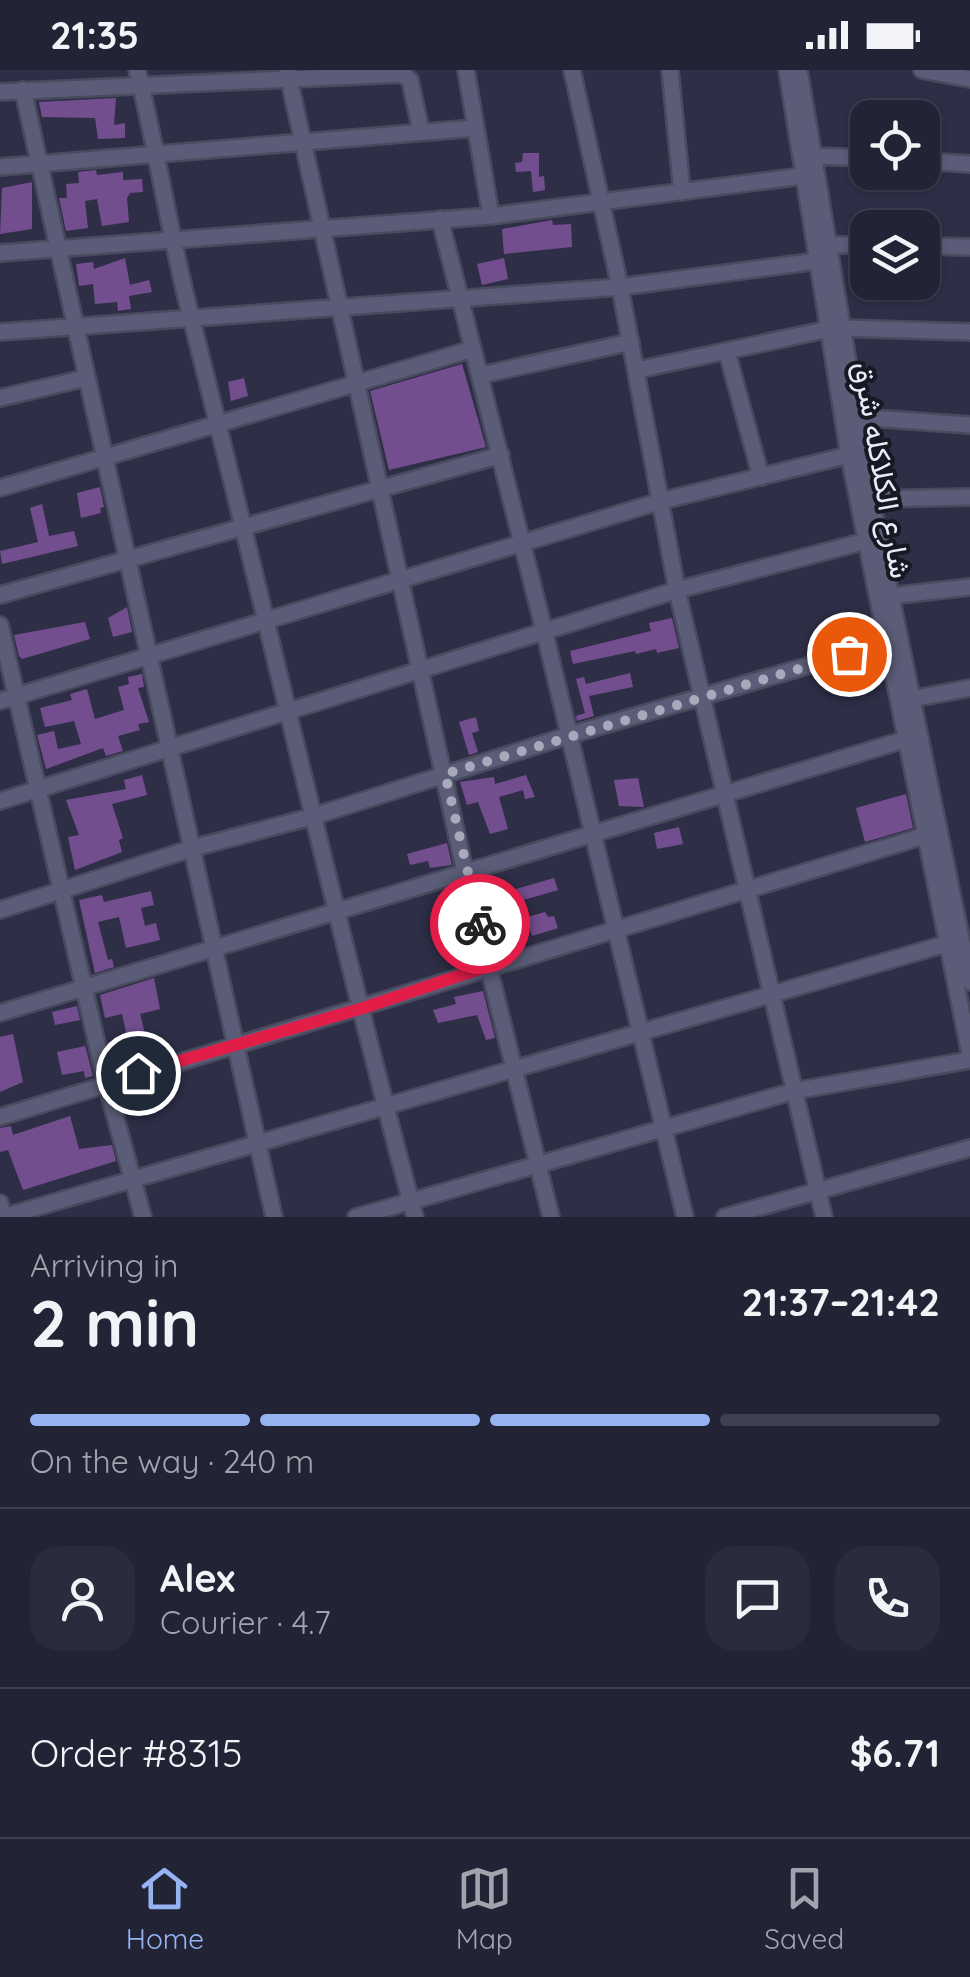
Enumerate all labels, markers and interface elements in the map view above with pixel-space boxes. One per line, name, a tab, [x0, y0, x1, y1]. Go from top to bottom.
text: 21:35	[50, 11, 139, 59]
map controls	[850, 100, 940, 300]
button: locate	[850, 100, 940, 190]
button: layers	[850, 210, 940, 300]
street label: شارع الكلاكله شرق	[843, 359, 921, 581]
pin	[807, 612, 892, 697]
icon: bag	[822, 627, 877, 682]
courier	[430, 874, 530, 974]
icon: bike	[453, 897, 508, 952]
pin	[96, 1031, 181, 1116]
icon: home	[111, 1046, 166, 1101]
text: Arriving in	[30, 1245, 179, 1285]
text: 21:37–21:42	[742, 1278, 940, 1326]
text: 2 min	[30, 1282, 199, 1363]
text: On the way · 240 m	[30, 1441, 314, 1481]
button: person	[30, 1546, 135, 1651]
button: chat	[705, 1546, 810, 1651]
button: phone	[835, 1546, 940, 1651]
text: Alex	[160, 1554, 235, 1602]
text: Courier · 4.7	[160, 1602, 331, 1642]
text: Order #8315	[30, 1729, 242, 1777]
text: $6.71	[850, 1729, 940, 1777]
tab: Home	[126, 1861, 204, 1956]
tab: Map	[456, 1861, 513, 1956]
tab: Saved	[764, 1861, 844, 1956]

